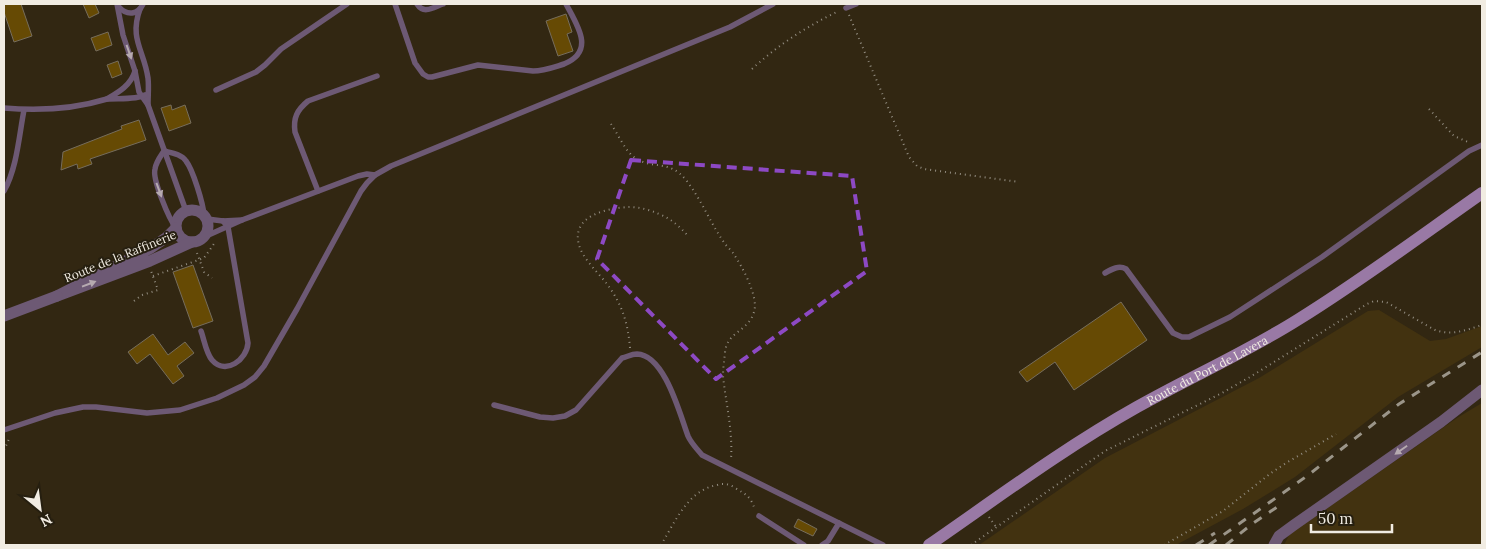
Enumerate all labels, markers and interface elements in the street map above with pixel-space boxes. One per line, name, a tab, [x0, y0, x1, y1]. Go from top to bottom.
one-way arrow	[125, 45, 133, 60]
one-way arrow	[155, 183, 163, 198]
street label: Route de la Raffinerie	[62, 226, 179, 285]
one-way arrow	[82, 280, 97, 287]
street label: Route du Port de Lavera	[1144, 332, 1270, 408]
one-way arrow	[1394, 445, 1408, 455]
north arrow	[15, 484, 65, 534]
scale bar	[1311, 502, 1392, 534]
text: 50 m	[1318, 509, 1353, 528]
text: N	[37, 510, 55, 531]

